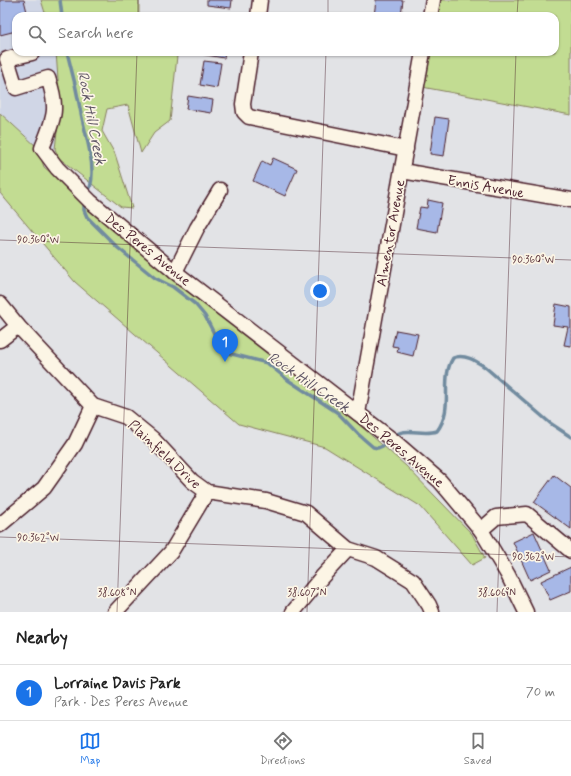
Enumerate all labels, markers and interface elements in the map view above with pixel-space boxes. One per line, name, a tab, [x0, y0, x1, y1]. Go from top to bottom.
search box	[12, 12, 559, 56]
icon: search	[26, 23, 48, 45]
text: Search here	[58, 24, 134, 44]
water label: Rock Hill Creek	[72, 70, 110, 167]
street label: Ennis Avenue	[446, 171, 526, 203]
street label: Almentor Avenue	[373, 178, 409, 288]
street label: Des Peres Avenue	[101, 209, 194, 290]
text: 90.360°W	[17, 233, 59, 247]
text: 90.360°W	[512, 253, 554, 267]
your location	[310, 281, 330, 301]
pin: 1	[212, 329, 238, 362]
water label: Rock Hill Creek	[263, 348, 354, 418]
street label: Des Peres Avenue	[355, 410, 448, 492]
street label: Plainfield Drive	[124, 416, 205, 493]
text: 90.362°W	[17, 531, 59, 545]
text: 90.362°W	[512, 550, 554, 564]
text: 38.608°N	[98, 586, 137, 600]
text: 38.607°N	[288, 586, 327, 600]
text: 38.606°N	[478, 586, 516, 600]
text: Nearby	[16, 627, 68, 649]
text: Lorraine Davis Park	[54, 674, 181, 694]
text: 1	[26, 684, 32, 701]
text: 70 m	[526, 684, 555, 701]
text: Park · Des Peres Avenue	[54, 694, 188, 711]
tab: Map	[79, 730, 101, 768]
tab: Directions	[260, 730, 305, 768]
tab: Saved	[464, 730, 492, 768]

